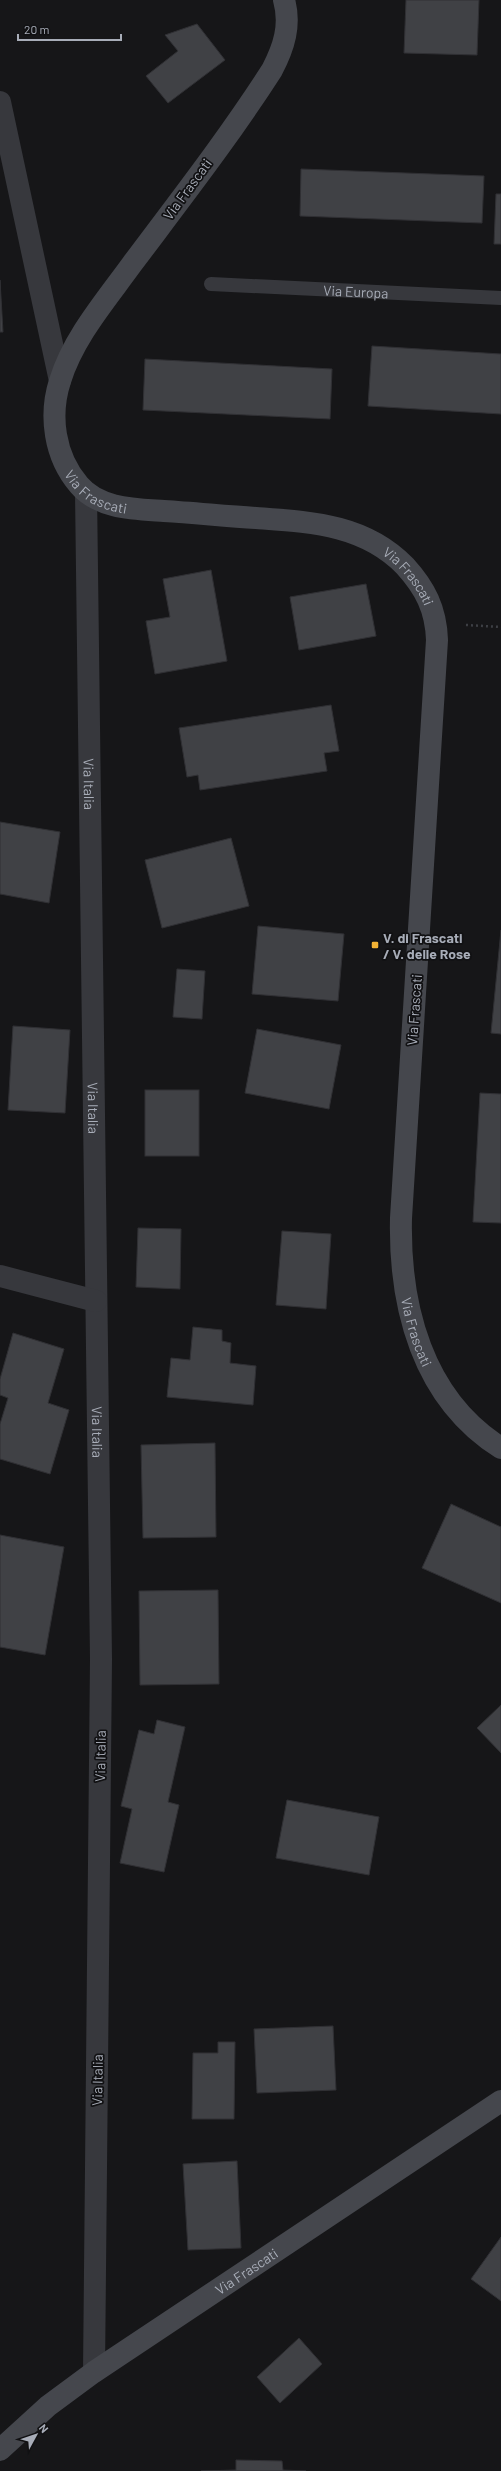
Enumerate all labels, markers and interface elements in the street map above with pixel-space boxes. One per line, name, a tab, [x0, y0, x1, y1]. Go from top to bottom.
scale bar	[18, 16, 121, 42]
text: 20 m	[24, 22, 50, 36]
street label: Via Frascati	[159, 155, 215, 223]
street label: Via Europa	[323, 281, 389, 301]
street label: Via Frascati	[62, 466, 128, 516]
street label: Via Frascati	[380, 543, 438, 607]
street label: Via Italia	[81, 758, 99, 810]
place label: V. di Frascati / V. delle Rose	[383, 929, 471, 962]
marker: V. di Frascati / V. delle Rose	[370, 940, 380, 950]
street label: Via Frascati	[403, 974, 425, 1046]
street label: Via Italia	[85, 1082, 103, 1134]
street label: Via Frascati	[398, 1296, 436, 1369]
street label: Via Italia	[89, 1406, 107, 1458]
street label: Via Italia	[91, 1730, 109, 1782]
street label: Via Italia	[88, 2054, 106, 2106]
street label: Via Frascati	[212, 2244, 281, 2298]
north arrow	[16, 2415, 56, 2455]
text: N	[37, 2421, 51, 2435]

